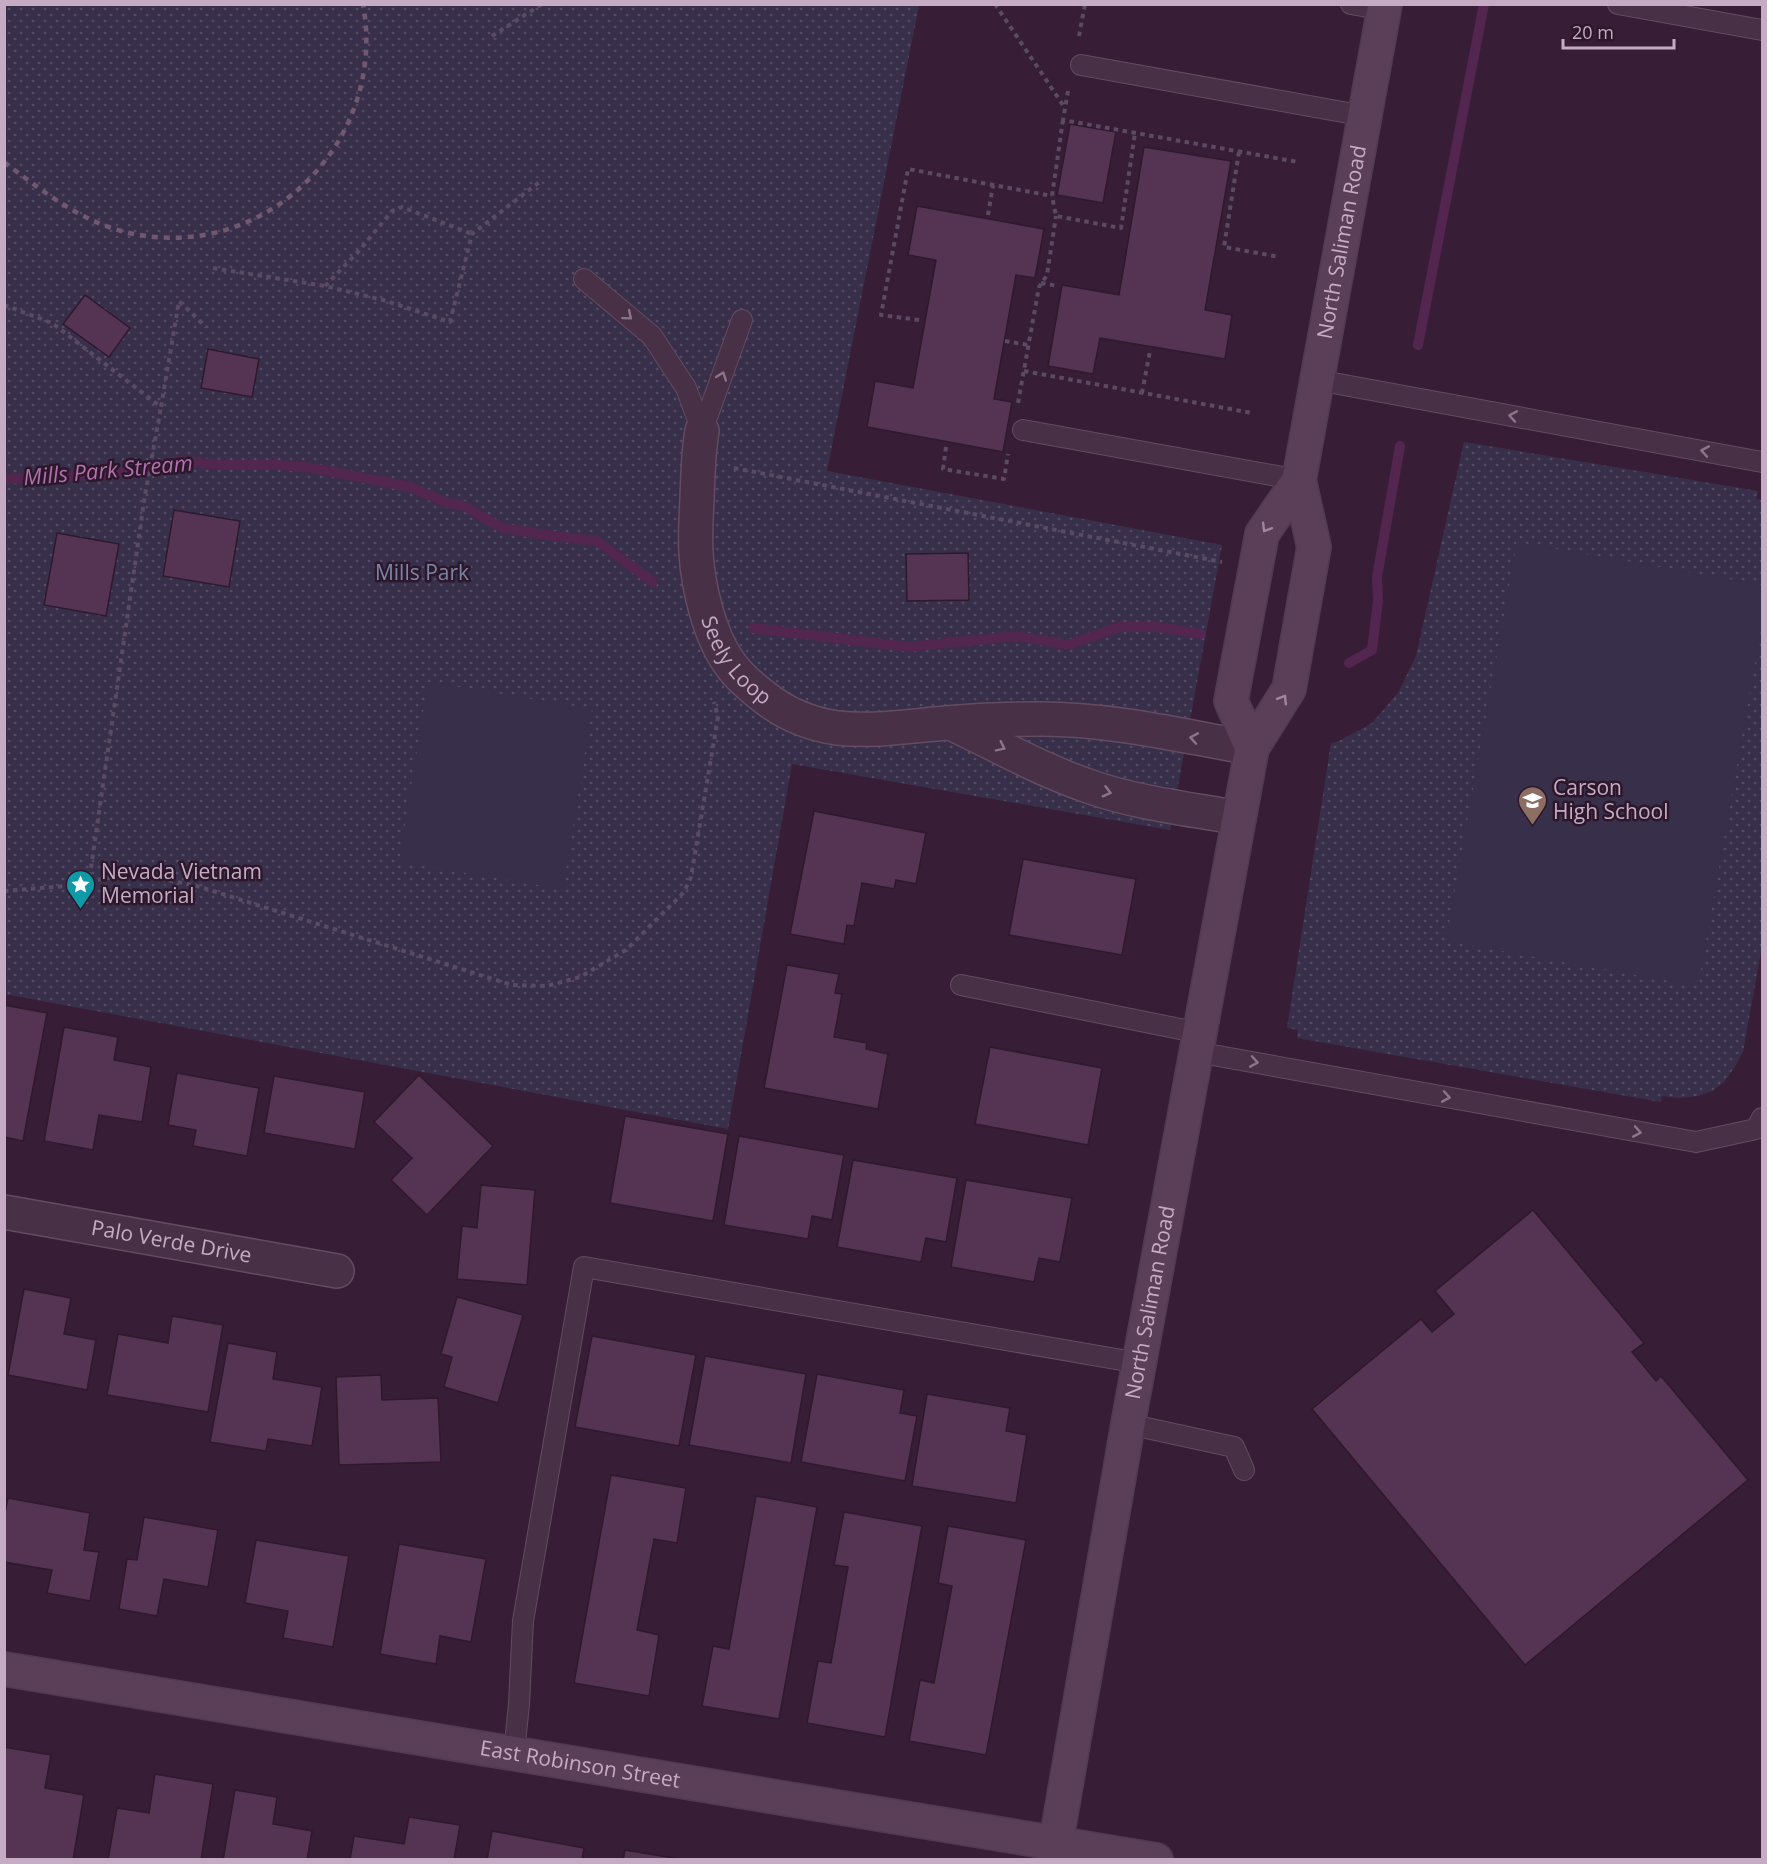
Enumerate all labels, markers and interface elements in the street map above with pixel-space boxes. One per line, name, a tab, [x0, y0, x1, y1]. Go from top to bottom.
scale bar	[1563, 12, 1674, 50]
text: 20 m	[1572, 20, 1614, 44]
street label: North Saliman Road	[1310, 143, 1372, 341]
one-way arrow	[622, 309, 633, 320]
one-way arrow	[715, 371, 728, 382]
one-way arrow	[1508, 410, 1518, 423]
one-way arrow	[1700, 445, 1710, 458]
water label: Mills Park Stream	[22, 447, 194, 491]
one-way arrow	[1262, 522, 1274, 532]
park label: Mills Park	[375, 558, 469, 586]
street label: Seely Loop	[695, 612, 778, 711]
one-way arrow	[1276, 695, 1287, 706]
one-way arrow	[1189, 732, 1199, 745]
one-way arrow	[994, 740, 1005, 752]
place label: Carson High School	[1553, 773, 1669, 825]
school or university icon: Carson High School	[1516, 784, 1548, 826]
one-way arrow	[1101, 785, 1112, 797]
place label: Nevada Vietnam Memorial	[101, 857, 262, 909]
place icon: Nevada Vietnam Memorial	[64, 868, 96, 910]
one-way arrow	[1248, 1055, 1258, 1068]
one-way arrow	[1440, 1090, 1450, 1103]
one-way arrow	[1632, 1125, 1642, 1138]
street label: North Saliman Road	[1118, 1203, 1181, 1401]
street label: Palo Verde Drive	[89, 1213, 254, 1269]
street label: East Robinson Street	[478, 1733, 683, 1794]

